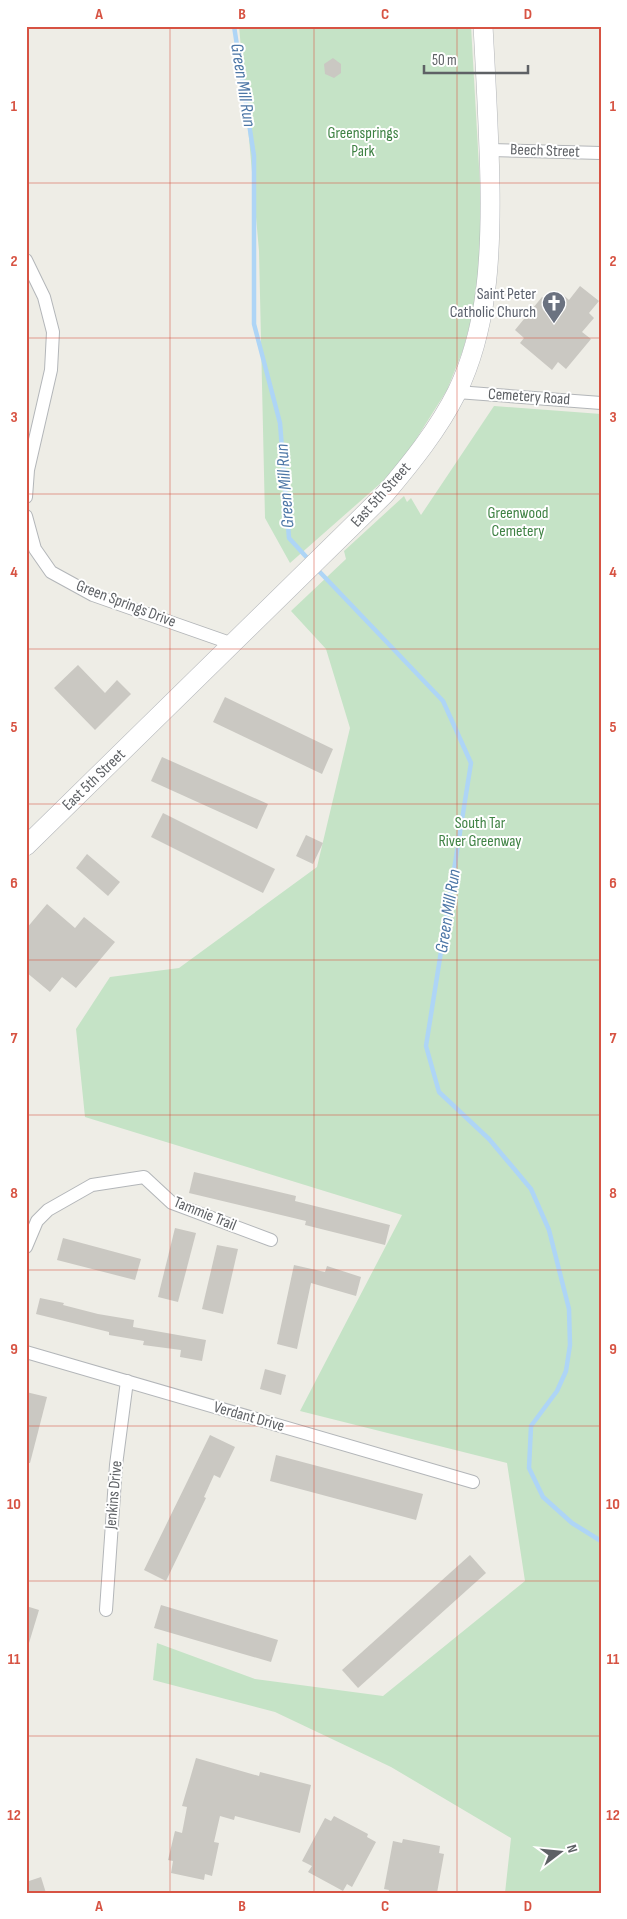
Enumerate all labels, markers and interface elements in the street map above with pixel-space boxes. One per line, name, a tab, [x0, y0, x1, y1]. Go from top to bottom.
text: A	[94, 5, 103, 24]
text: B	[238, 5, 246, 24]
text: C	[381, 5, 389, 24]
text: D	[524, 5, 532, 24]
water label: Green Mill Run	[226, 42, 260, 129]
scale bar	[424, 42, 528, 74]
text: 50 m	[432, 51, 457, 70]
text: 1	[11, 97, 18, 116]
text: 1	[610, 97, 617, 116]
park label: Greensprings Park	[328, 124, 399, 161]
street label: Beech Street	[510, 140, 580, 162]
text: 2	[10, 252, 18, 271]
text: 2	[609, 252, 617, 271]
place label: Saint Peter Catholic Church	[450, 285, 536, 322]
church icon: Saint Peter Catholic Church	[541, 290, 567, 324]
street label: Cemetery Road	[487, 385, 571, 409]
text: 3	[10, 408, 18, 427]
text: 3	[609, 408, 617, 427]
water label: Green Mill Run	[272, 443, 298, 529]
street label: East 5th Street	[347, 459, 415, 531]
park label: Greenwood Cemetery	[488, 504, 548, 541]
text: 4	[10, 563, 18, 582]
text: 4	[609, 563, 617, 582]
street label: Green Springs Drive	[74, 576, 178, 632]
text: 5	[10, 718, 18, 737]
text: 5	[609, 718, 617, 737]
street label: East 5th Street	[59, 745, 130, 815]
park label: South Tar River Greenway	[438, 814, 522, 851]
water label: Green Mill Run	[431, 867, 465, 954]
text: 6	[10, 874, 18, 893]
text: 6	[609, 874, 617, 893]
text: 7	[11, 1029, 18, 1048]
text: 7	[610, 1029, 617, 1048]
text: 8	[10, 1184, 18, 1203]
text: 8	[609, 1184, 617, 1203]
street label: Tammie Trail	[171, 1193, 239, 1235]
text: 9	[10, 1340, 18, 1359]
text: 9	[609, 1340, 617, 1359]
street label: Verdant Drive	[211, 1398, 287, 1436]
street label: Jenkins Drive	[101, 1460, 126, 1531]
text: 10	[7, 1495, 21, 1514]
text: 10	[606, 1495, 620, 1514]
text: 11	[8, 1650, 21, 1669]
text: 11	[607, 1650, 620, 1669]
text: 12	[7, 1806, 21, 1825]
text: 12	[606, 1806, 620, 1825]
north arrow	[534, 1826, 584, 1876]
text: N	[563, 1843, 581, 1854]
text: A	[94, 1897, 103, 1916]
text: B	[238, 1897, 246, 1916]
text: C	[381, 1897, 389, 1916]
text: D	[524, 1897, 532, 1916]

